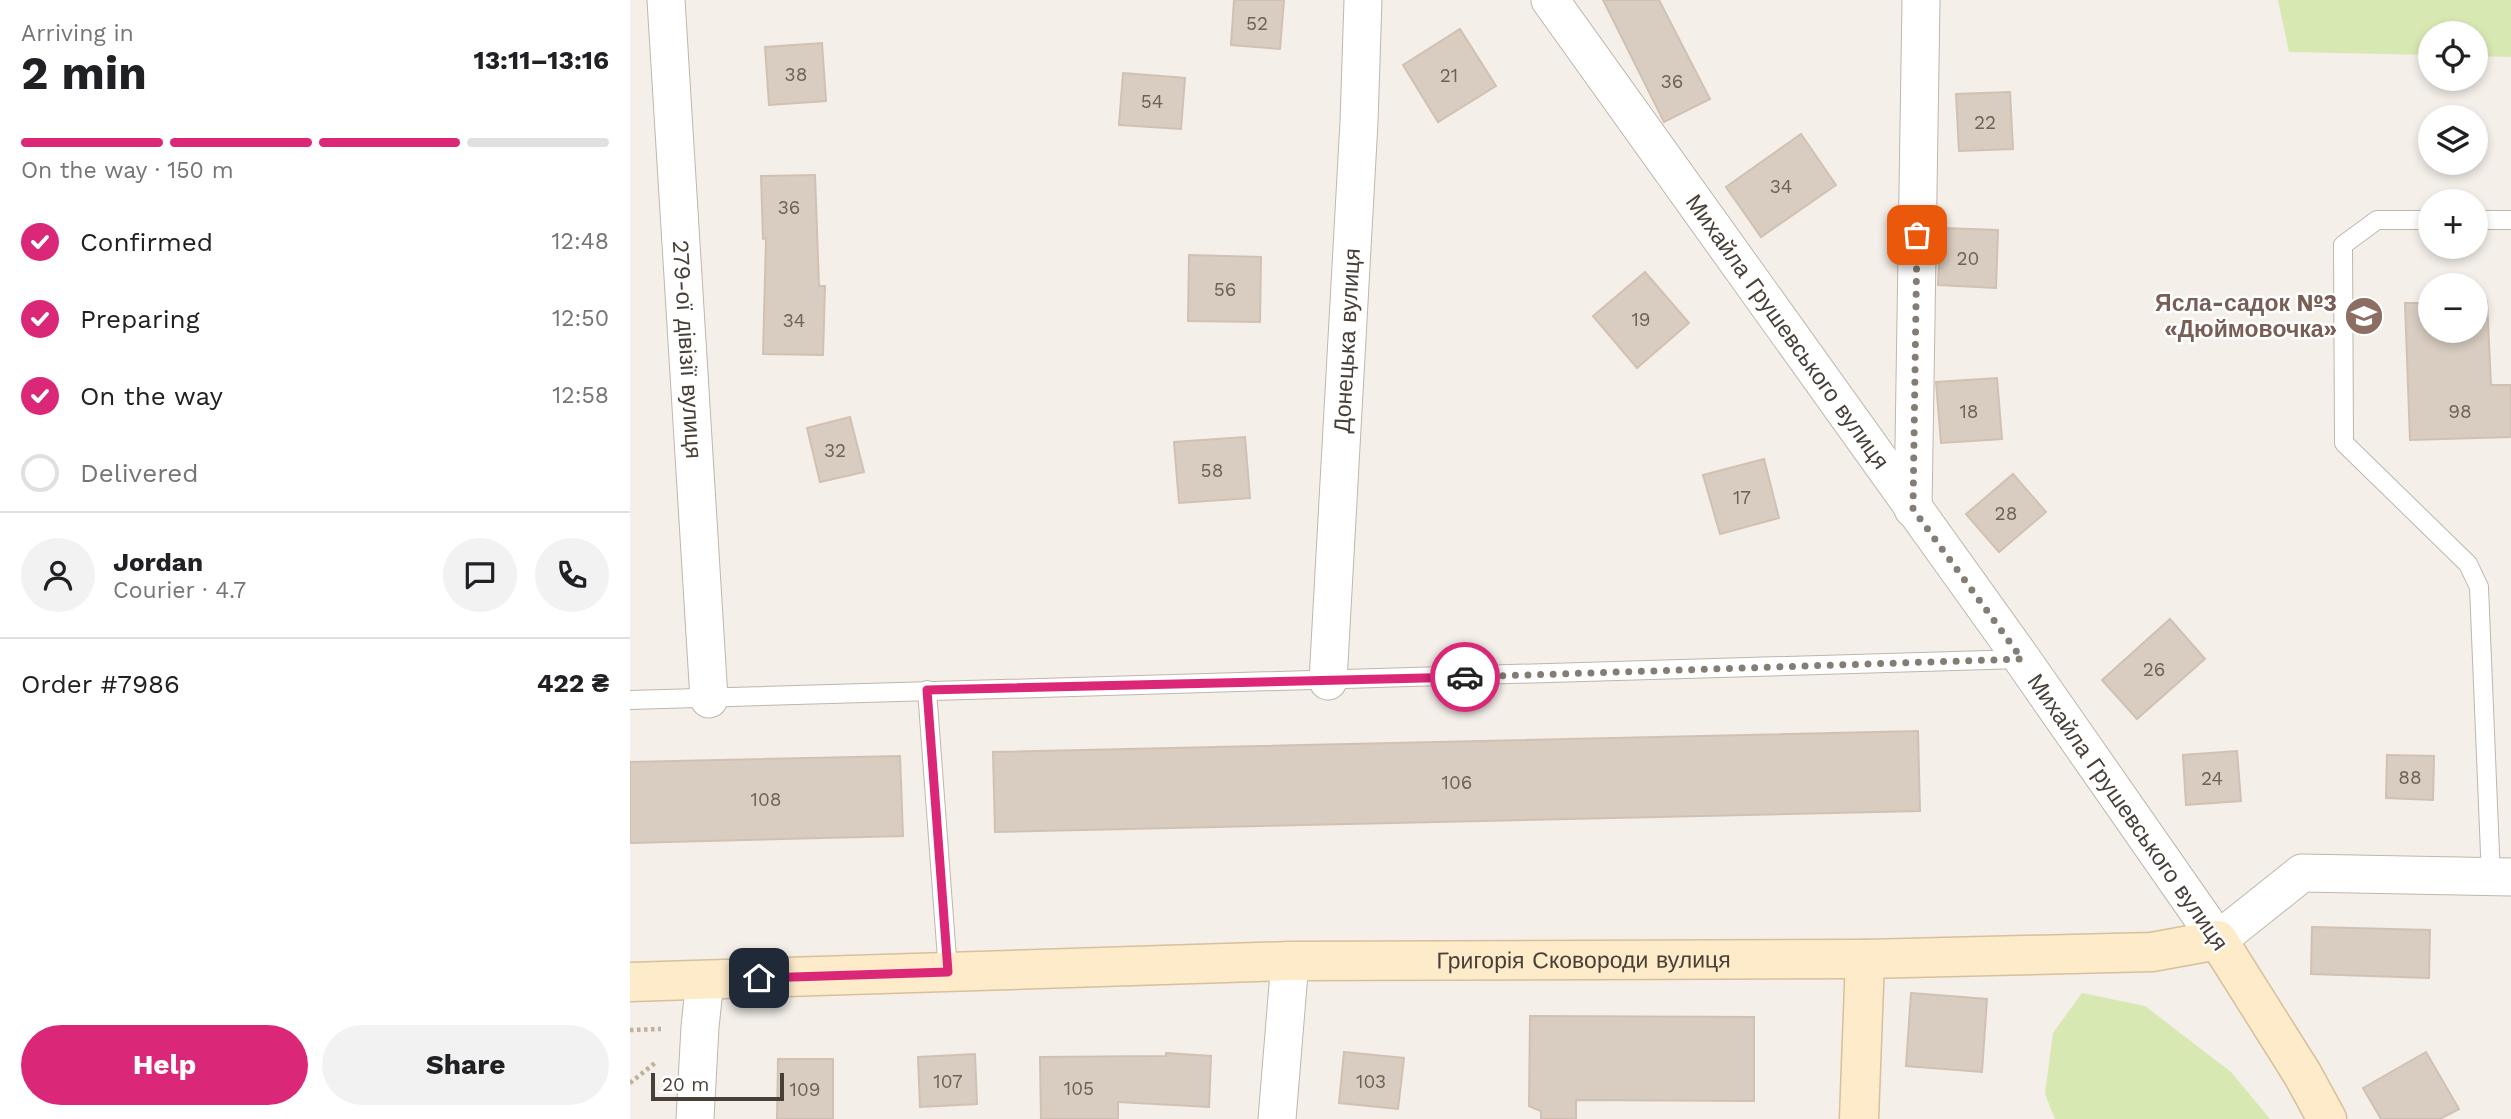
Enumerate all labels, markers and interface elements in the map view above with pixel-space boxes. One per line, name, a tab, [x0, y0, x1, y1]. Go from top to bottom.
house number: 52	[1246, 12, 1268, 35]
text: Arriving in	[21, 20, 134, 47]
map controls	[2418, 21, 2488, 343]
button: locate	[2418, 21, 2488, 91]
text: 13:11–13:16	[473, 45, 609, 75]
text: 2 min	[21, 46, 147, 100]
house number: 38	[785, 63, 807, 86]
house number: 21	[1440, 64, 1458, 87]
house number: 36	[1661, 70, 1683, 93]
house number: 54	[1141, 90, 1163, 113]
button: layers	[2418, 105, 2488, 175]
house number: 22	[1974, 111, 1996, 134]
text: On the way · 150 m	[21, 157, 234, 184]
house number: 34	[1770, 175, 1792, 198]
street label: Михайла Грушевського вулиця	[1680, 189, 1895, 474]
button: +	[2418, 189, 2488, 259]
house number: 36	[778, 196, 800, 219]
pin	[1887, 205, 1947, 265]
icon: bag	[1898, 216, 1936, 254]
icon: check	[21, 223, 59, 261]
text: Confirmed	[80, 227, 213, 257]
text: 12:48	[552, 228, 609, 255]
street label: 279-ої дівізії вулиця	[667, 239, 707, 460]
street label: Донецька вулиця	[1329, 247, 1366, 434]
house number: 20	[1957, 247, 1979, 270]
button: −	[2418, 273, 2488, 343]
house number: 56	[1214, 278, 1236, 301]
place label: Ясла-садок №3 «Дюймовочка»	[2155, 290, 2337, 343]
school or university icon: Ясла-садок №3 «Дюймовочка»	[2343, 295, 2385, 337]
icon: check	[21, 300, 59, 338]
text: Preparing	[80, 304, 200, 334]
text: 12:50	[552, 305, 609, 332]
house number: 19	[1631, 308, 1651, 331]
house number: 34	[783, 309, 805, 332]
icon: check	[21, 377, 59, 415]
text: On the way	[80, 381, 223, 411]
text: 12:58	[552, 382, 609, 409]
house number: 18	[1959, 400, 1979, 423]
house number: 98	[2448, 400, 2472, 423]
house number: 32	[824, 439, 846, 462]
text: Delivered	[80, 458, 199, 488]
house number: 58	[1201, 459, 1223, 482]
house number: 17	[1733, 486, 1751, 509]
house number: 28	[1995, 502, 2017, 525]
button: person	[21, 538, 95, 612]
button: chat	[443, 538, 517, 612]
button: phone	[535, 538, 609, 612]
text: Jordan	[113, 547, 203, 577]
text: Courier · 4.7	[113, 577, 246, 604]
courier	[1430, 642, 1500, 712]
icon: car	[1446, 658, 1484, 696]
house number: 26	[2143, 658, 2165, 681]
text: 422 ₴	[537, 668, 609, 698]
text: Order #7986	[21, 669, 180, 699]
street label: Михайла Грушевського вулиця	[2022, 669, 2234, 956]
house number: 88	[2398, 766, 2422, 789]
house number: 24	[2201, 767, 2223, 790]
house number: 106	[1442, 771, 1472, 794]
house number: 108	[751, 788, 781, 811]
street label: Григорія Сковороди вулиця	[1437, 946, 1731, 974]
pin	[729, 948, 789, 1008]
icon: home	[740, 959, 778, 997]
button: Help	[21, 1025, 308, 1105]
button: Share	[322, 1025, 609, 1105]
scale bar	[651, 1070, 784, 1102]
house number: 107	[933, 1070, 963, 1093]
house number: 103	[1356, 1070, 1386, 1093]
text: 20 m	[662, 1073, 709, 1096]
house number: 105	[1064, 1077, 1094, 1100]
house number: 109	[790, 1078, 820, 1101]

